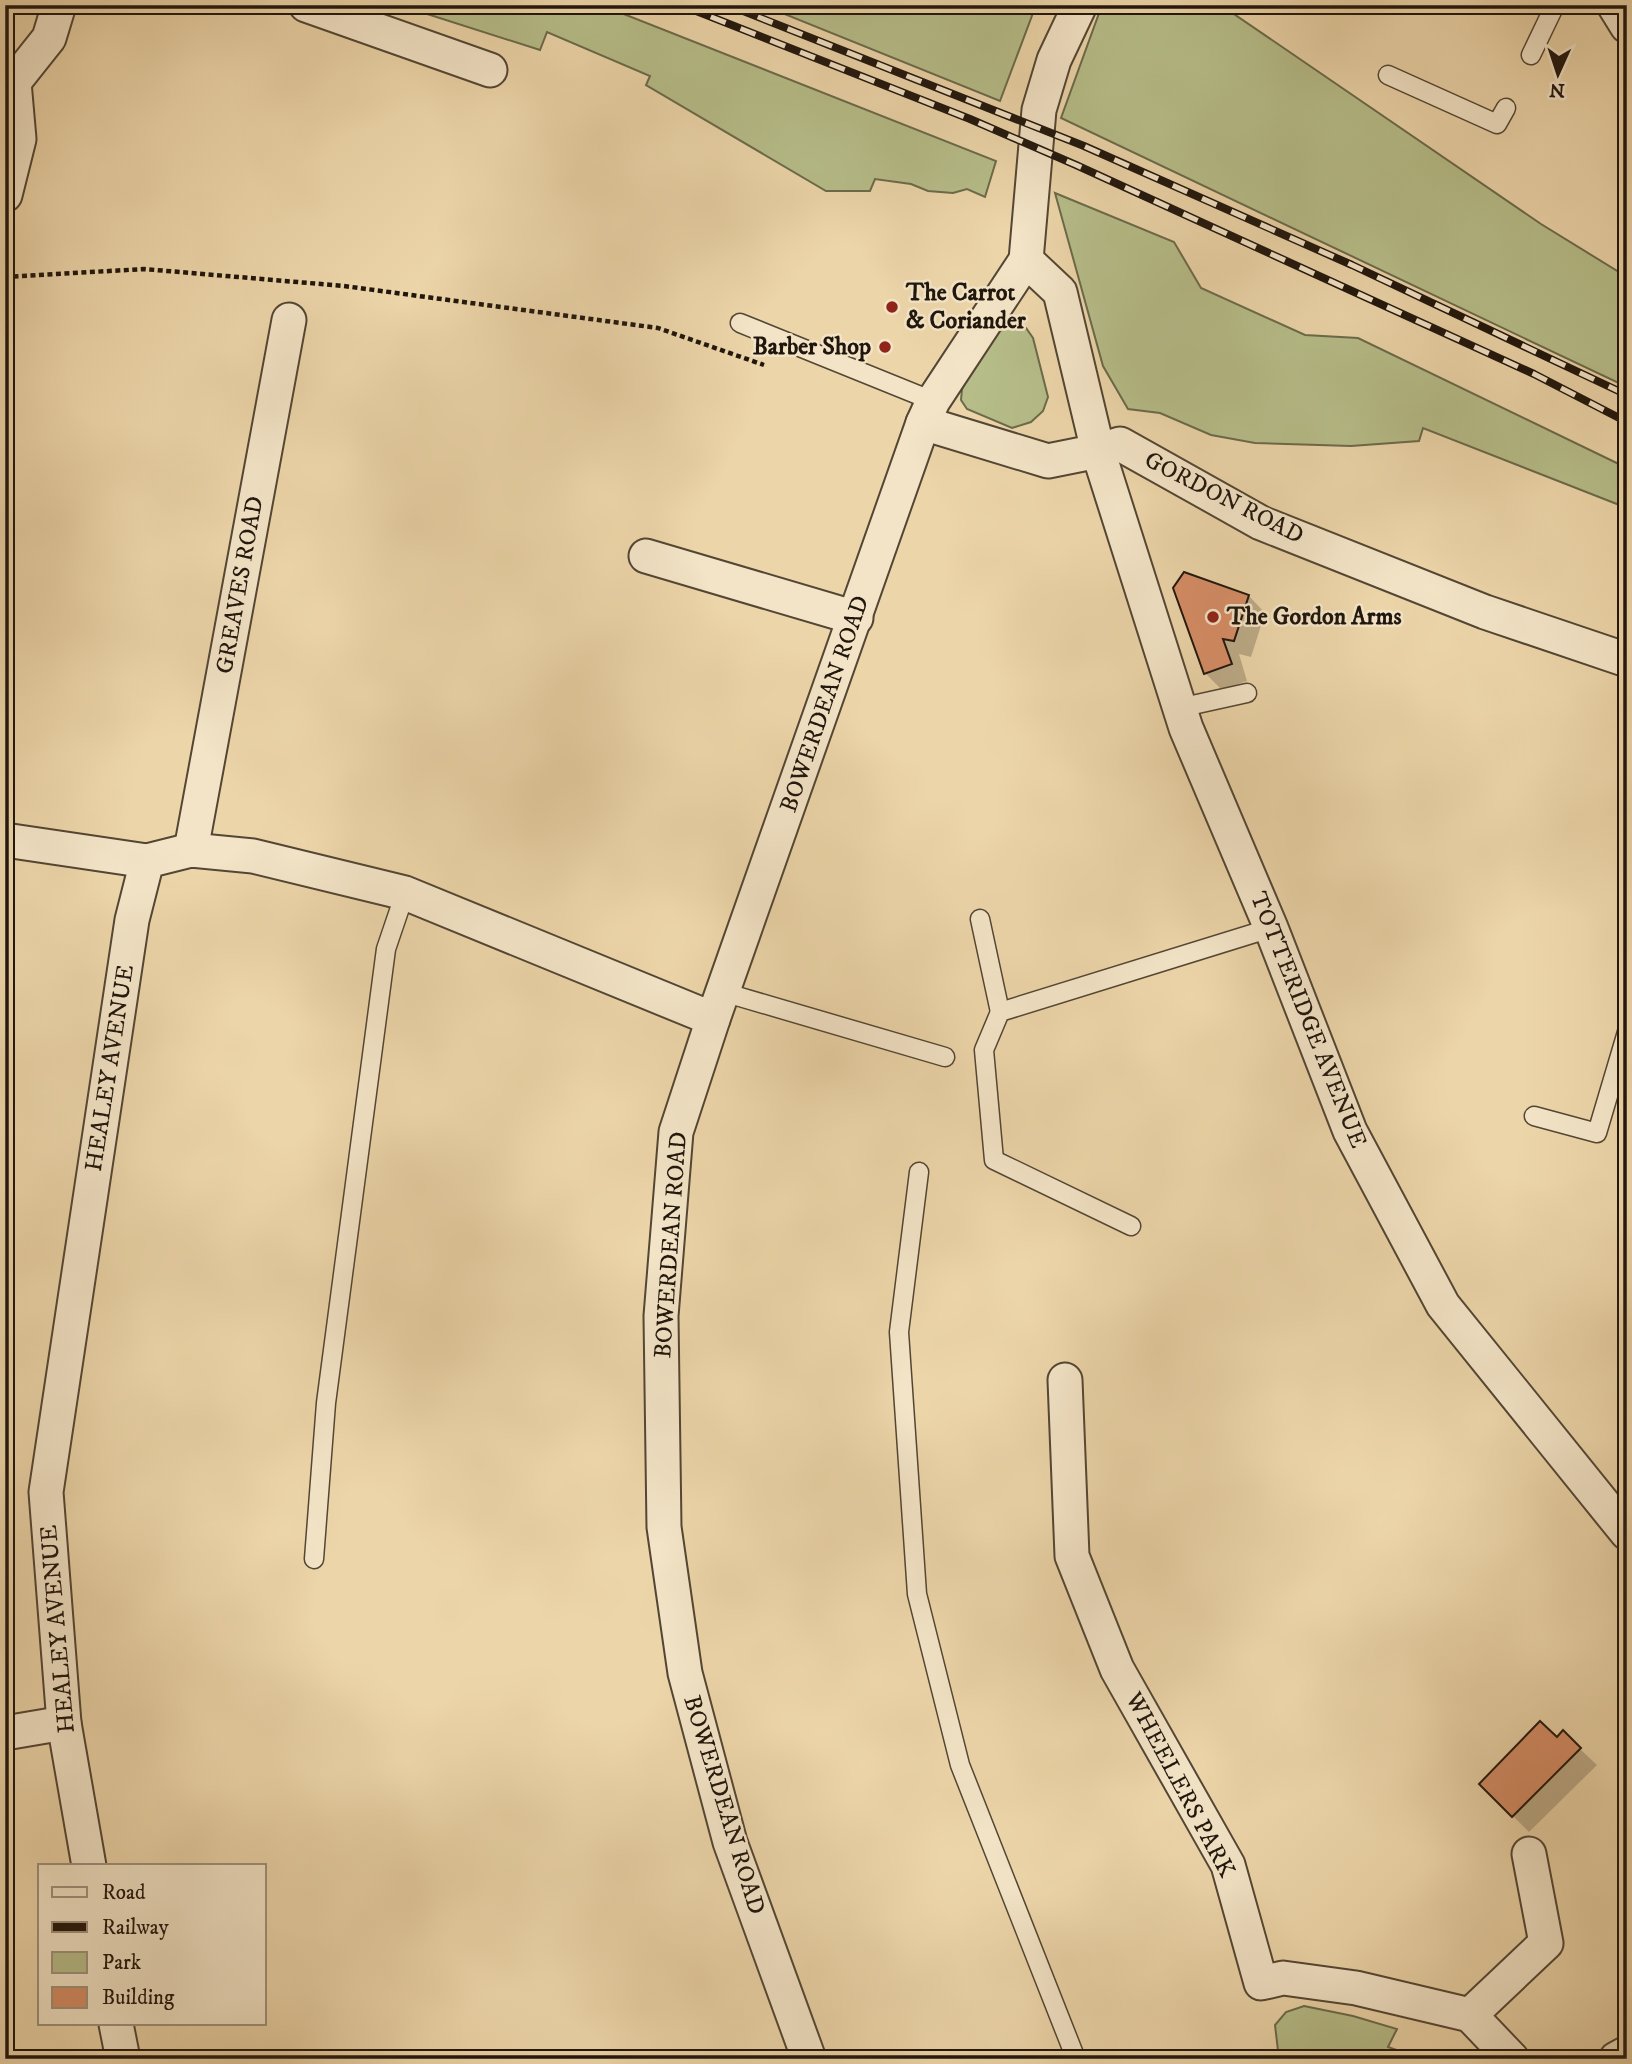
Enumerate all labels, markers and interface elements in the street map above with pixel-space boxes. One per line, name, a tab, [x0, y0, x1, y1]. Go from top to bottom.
north arrow	[1524, 38, 1594, 108]
text: N	[1548, 78, 1566, 101]
place label: The Carrot & Coriander	[905, 278, 1027, 336]
marker: The Carrot & Coriander	[884, 299, 900, 315]
place label: Barber Shop	[753, 332, 871, 362]
marker: Barber Shop	[877, 339, 893, 355]
street label: GORDON ROAD	[1139, 445, 1309, 551]
street label: GREAVES ROAD	[210, 494, 270, 676]
street label: BOWERDEAN ROAD	[774, 592, 876, 816]
place label: The Gordon Arms	[1226, 602, 1402, 632]
marker: The Gordon Arms	[1205, 609, 1221, 625]
street label: TOTTERIDGE AVENUE	[1243, 888, 1373, 1152]
street label: HEALEY AVENUE	[79, 962, 141, 1174]
street label: BOWERDEAN ROAD	[648, 1131, 694, 1359]
street label: HEALEY AVENUE	[34, 1524, 82, 1734]
street label: WHEELERS PARK	[1118, 1686, 1242, 1883]
street label: BOWERDEAN ROAD	[676, 1692, 772, 1918]
legend	[38, 1864, 266, 2025]
text: Road	[102, 1880, 146, 1906]
text: Railway	[102, 1915, 170, 1941]
text: Park	[102, 1950, 142, 1976]
text: Building	[102, 1985, 175, 2011]

